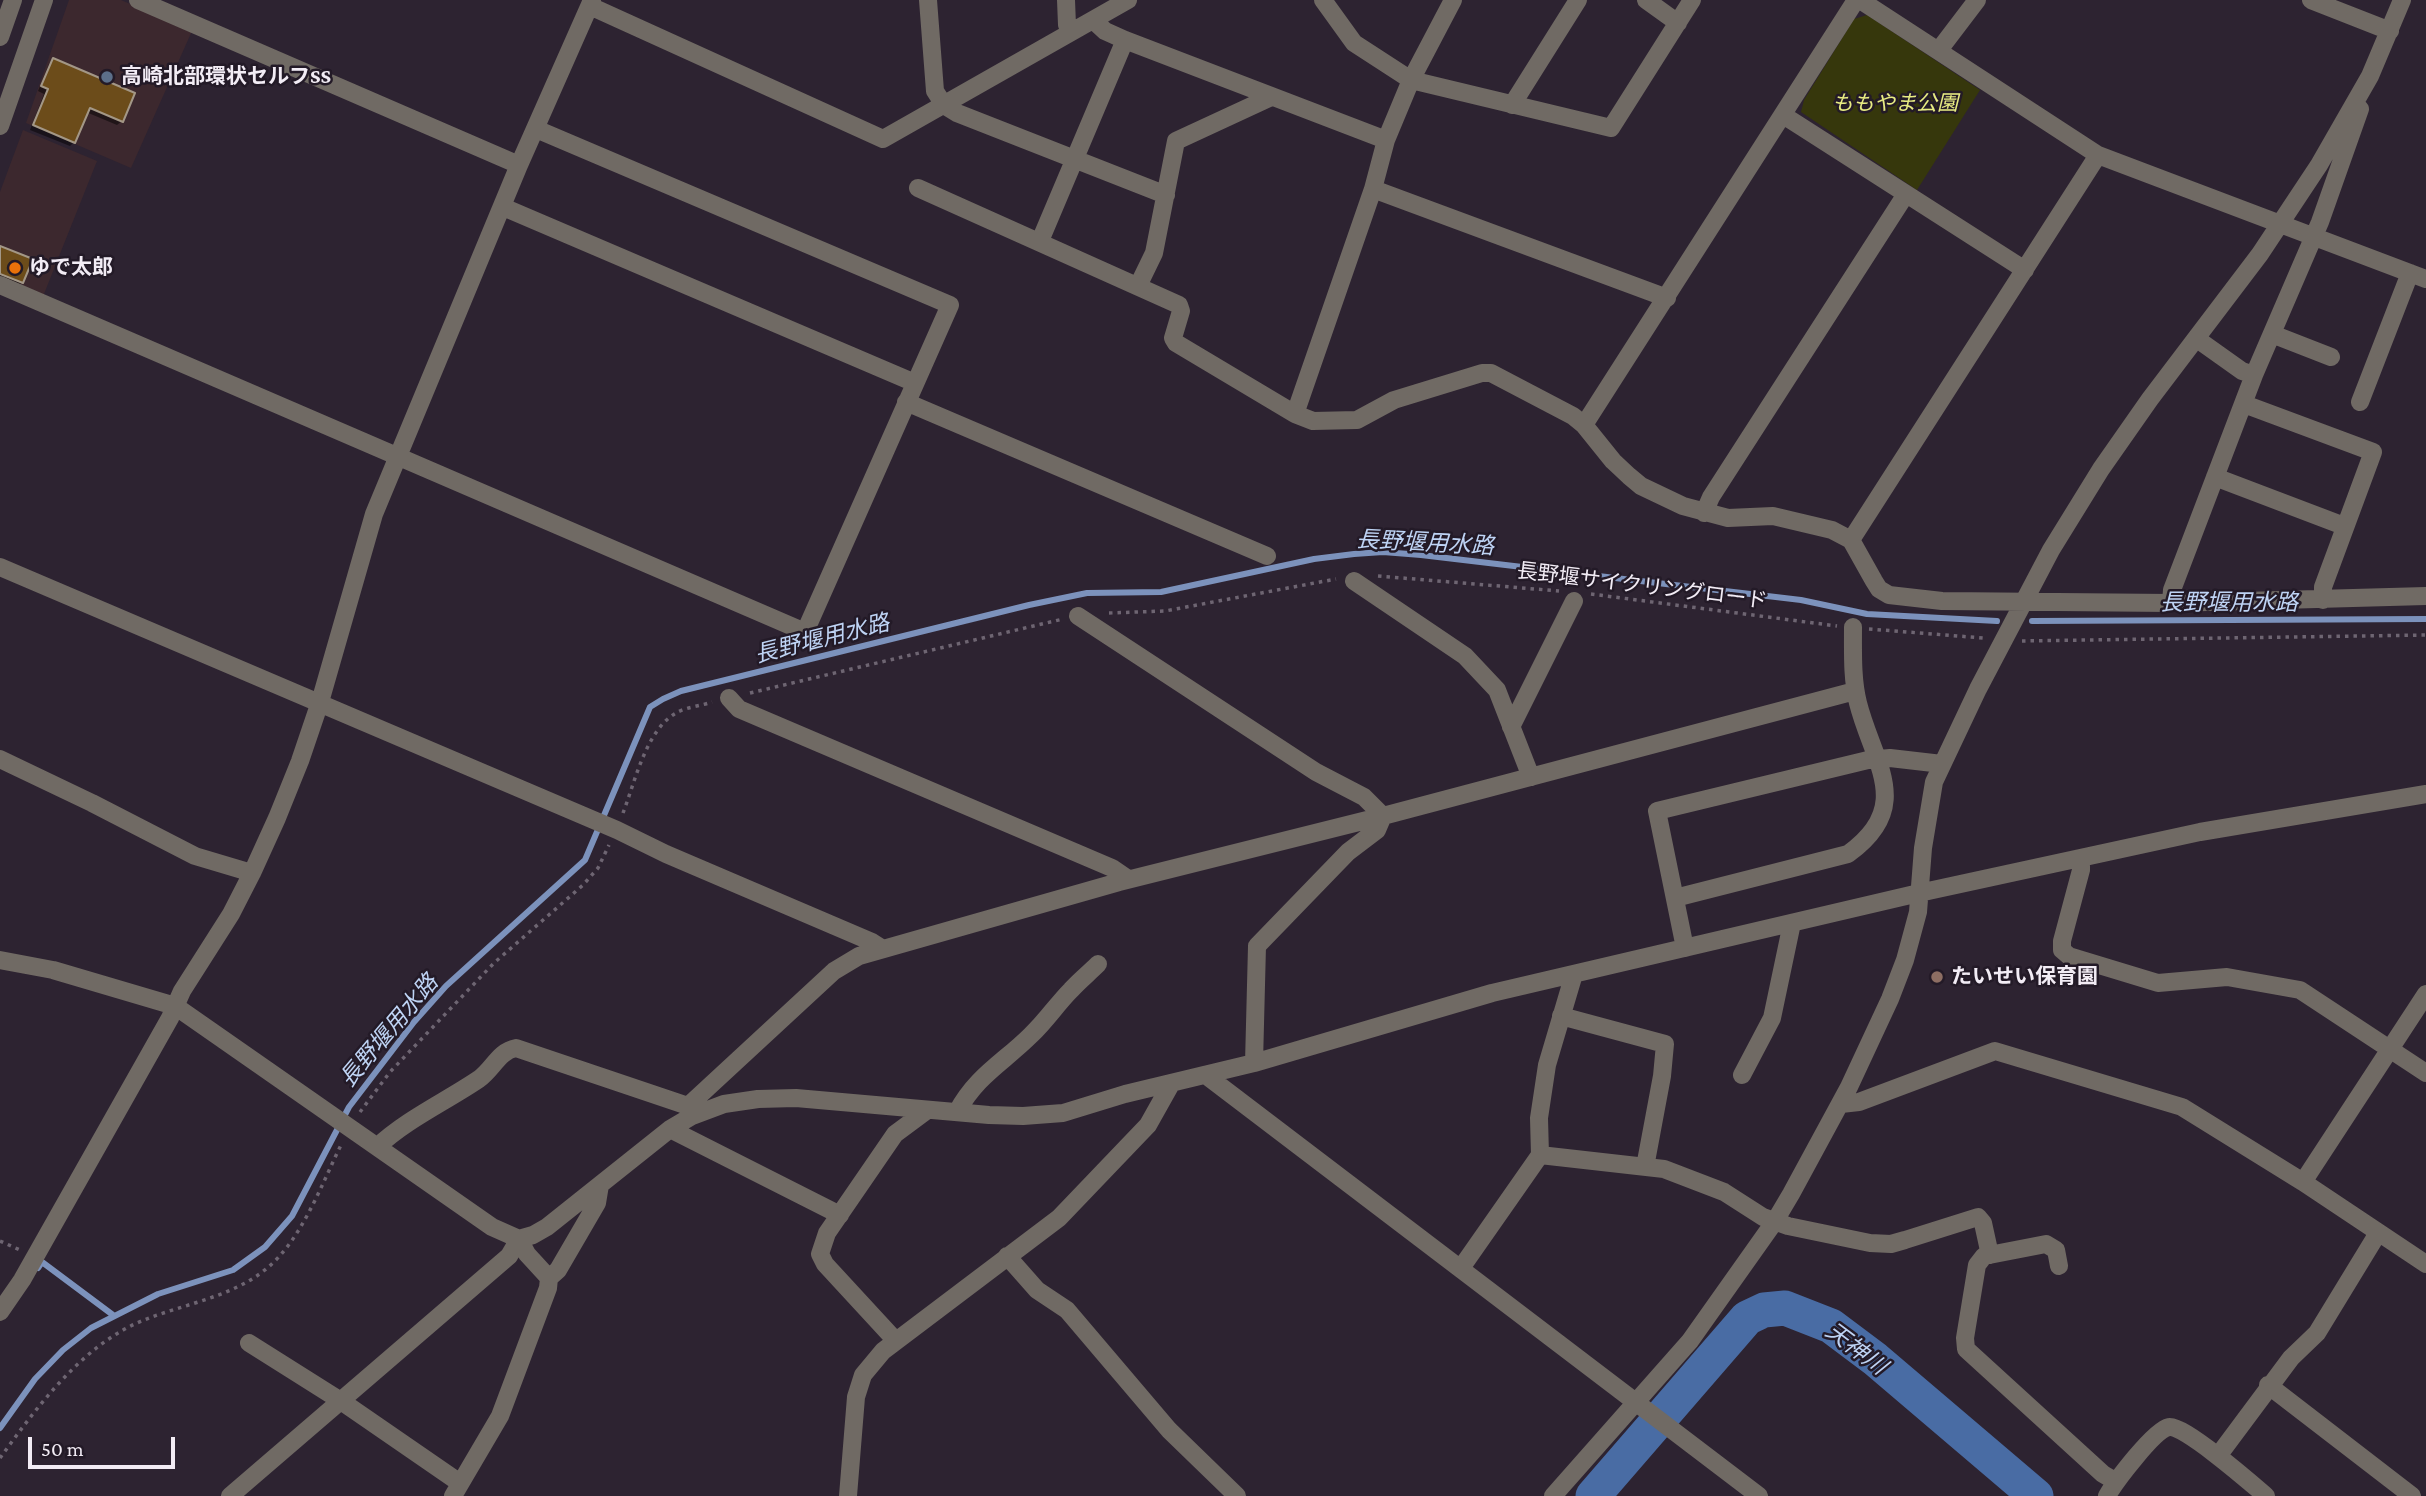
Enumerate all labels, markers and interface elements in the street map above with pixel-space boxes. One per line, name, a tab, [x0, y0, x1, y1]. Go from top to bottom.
place label: 高崎北部環状セルフSS	[121, 64, 331, 90]
marker: 高崎北部環状セルフSS	[99, 69, 115, 85]
park label: ももやま公園	[1832, 91, 1958, 117]
place label: ゆで太郎	[29, 255, 113, 281]
marker: ゆで太郎	[7, 260, 23, 276]
water label: 長野堰用水路	[1355, 526, 1495, 560]
street label: 長野堰サイクリングロード	[1515, 558, 1769, 614]
water label: 長野堰用水路	[2160, 589, 2298, 617]
water label: 長野堰用水路	[752, 609, 892, 669]
place label: たいせい保育園	[1951, 964, 2098, 990]
water label: 長野堰用水路	[334, 969, 444, 1093]
marker: たいせい保育園	[1929, 969, 1945, 985]
water label: 天神川	[1820, 1317, 1892, 1381]
scale bar	[32, 1422, 178, 1466]
text: 50 m	[41, 1437, 84, 1461]

